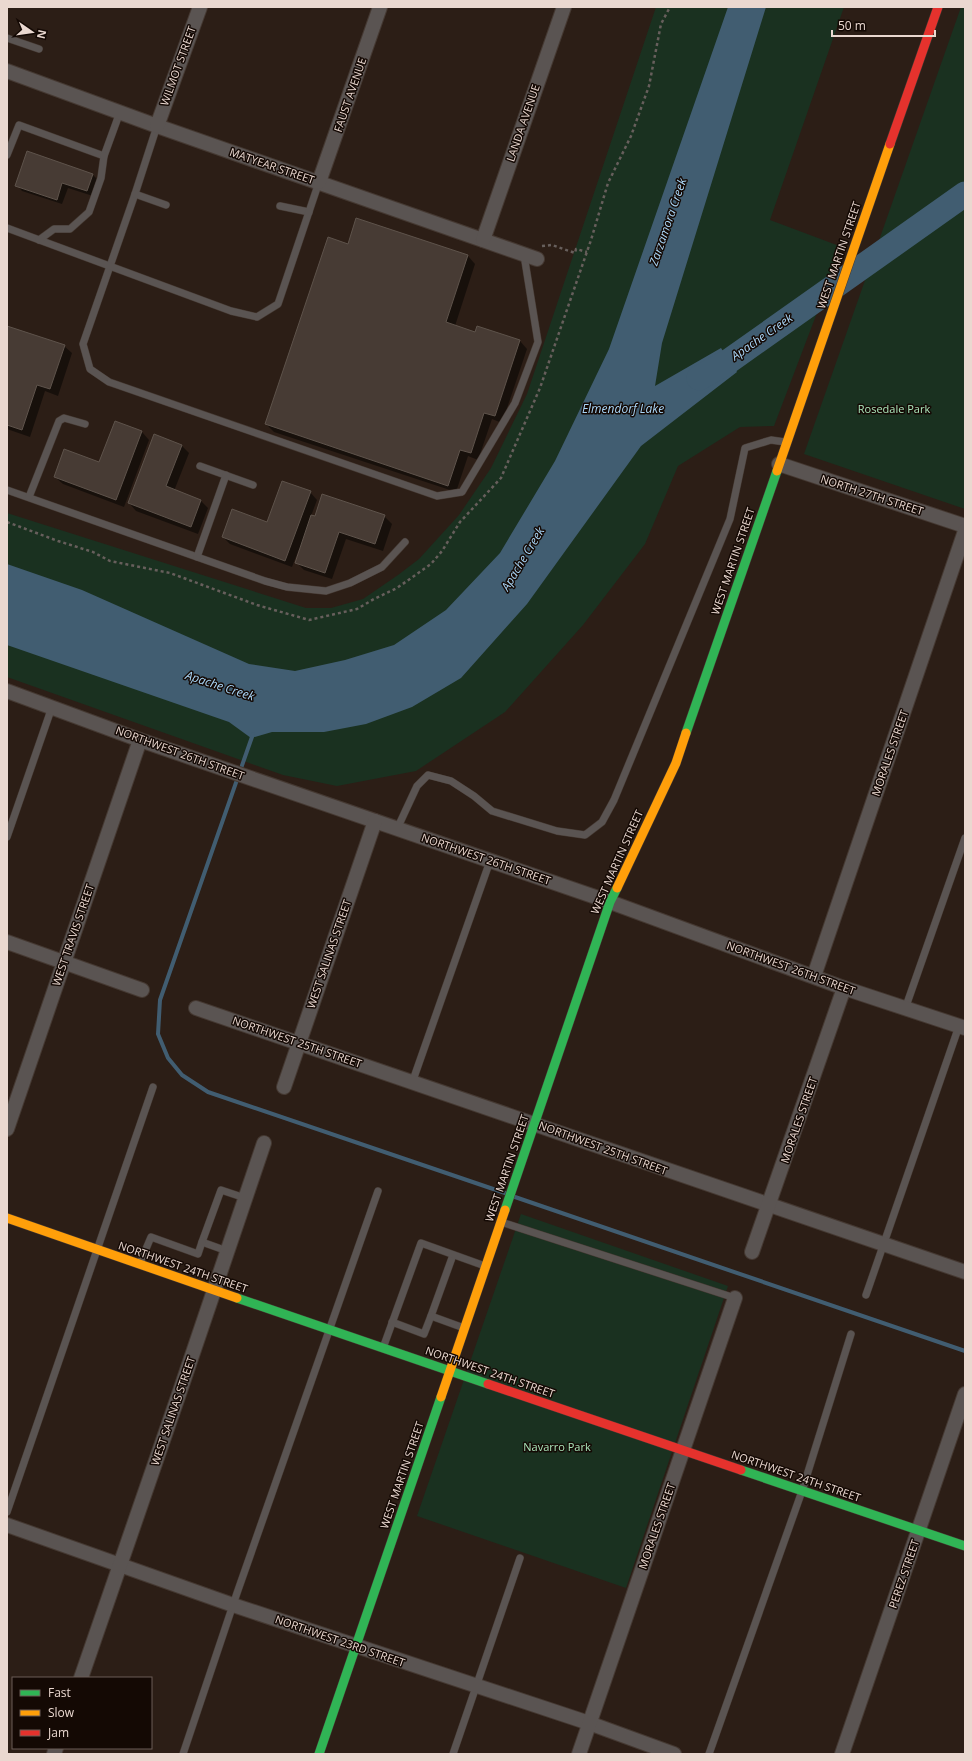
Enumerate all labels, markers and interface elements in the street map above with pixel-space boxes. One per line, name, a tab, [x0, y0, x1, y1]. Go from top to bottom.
north arrow	[12, 12, 52, 52]
scale bar	[832, 12, 935, 38]
text: 50 m	[838, 17, 866, 34]
street label: WILMOT STREET	[156, 24, 199, 108]
text: N	[34, 28, 51, 40]
street label: FAUST AVENUE	[330, 56, 369, 134]
street label: LANDA AVENUE	[502, 82, 543, 163]
street label: MATYEAR STREET	[228, 144, 317, 187]
water label: Zarzamora Creek	[644, 175, 691, 269]
street label: WEST MARTIN STREET	[813, 199, 864, 310]
water label: Apache Creek	[727, 308, 797, 365]
water label: Elmendorf Lake	[582, 400, 664, 417]
park label: Rosedale Park	[858, 401, 930, 416]
street label: NORTH 27TH STREET	[819, 471, 926, 518]
street label: WEST MARTIN STREET	[707, 505, 758, 616]
water label: Apache Creek	[496, 523, 549, 595]
water label: Apache Creek	[183, 666, 258, 705]
street label: MORALES STREET	[868, 708, 911, 798]
street label: NORTHWEST 26TH STREET	[114, 722, 247, 783]
street label: WEST MARTIN STREET	[587, 807, 646, 916]
street label: NORTHWEST 26TH STREET	[420, 829, 553, 888]
street label: WEST TRAVIS STREET	[48, 882, 97, 988]
street label: WEST SALINAS STREET	[303, 897, 354, 1010]
street label: NORTHWEST 26TH STREET	[725, 937, 858, 998]
street label: NORTHWEST 25TH STREET	[231, 1012, 364, 1071]
street label: MORALES STREET	[777, 1075, 820, 1165]
street label: WEST MARTIN STREET	[481, 1112, 532, 1223]
street label: NORTHWEST 25TH STREET	[537, 1117, 670, 1178]
street label: NORTHWEST 24TH STREET	[117, 1237, 250, 1296]
street label: NORTHWEST 24TH STREET	[424, 1342, 557, 1401]
street label: WEST SALINAS STREET	[147, 1354, 198, 1467]
street label: WEST MARTIN STREET	[376, 1419, 427, 1530]
park label: Navarro Park	[523, 1439, 591, 1454]
street label: NORTHWEST 24TH STREET	[730, 1446, 863, 1505]
street label: MORALES STREET	[635, 1481, 678, 1571]
street label: PEREZ STREET	[885, 1537, 922, 1610]
street label: NORTHWEST 23RD STREET	[273, 1611, 407, 1670]
legend	[12, 1677, 152, 1749]
text: Fast	[48, 1684, 71, 1701]
text: Slow	[48, 1704, 75, 1721]
text: Jam	[47, 1724, 69, 1741]

